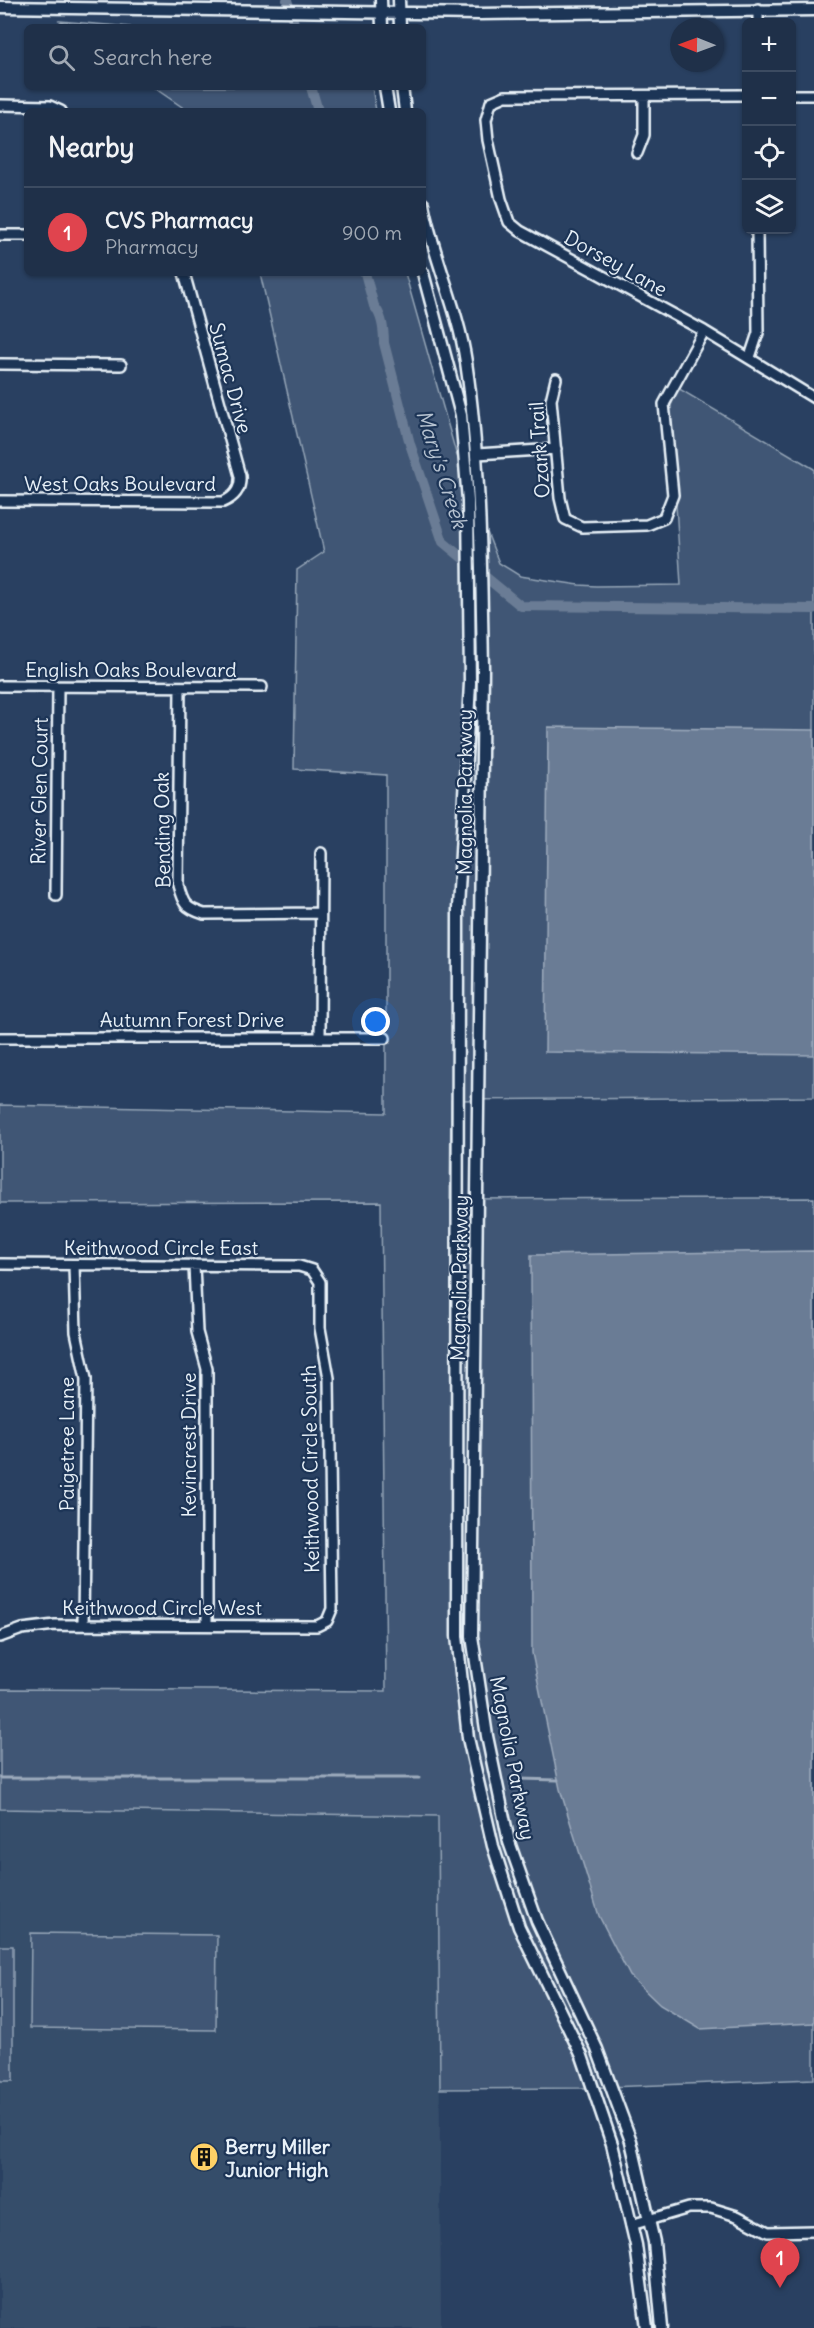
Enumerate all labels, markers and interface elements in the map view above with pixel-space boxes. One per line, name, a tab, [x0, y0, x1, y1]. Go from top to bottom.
north arrow	[670, 18, 724, 72]
map controls	[742, 18, 796, 234]
button: +	[742, 18, 796, 72]
search box	[24, 24, 426, 90]
icon: search	[45, 41, 78, 74]
text: Search here	[93, 43, 212, 71]
button: −	[742, 72, 796, 126]
button: locate	[742, 126, 796, 180]
text: Nearby	[48, 131, 134, 164]
button: layers	[742, 180, 796, 234]
text: CVS Pharmacy	[105, 206, 254, 234]
text: 1	[64, 220, 71, 245]
text: 900 m	[342, 220, 402, 245]
street label: Dorsey Lane	[560, 224, 672, 302]
text: Pharmacy	[105, 234, 199, 259]
street label: Sumac Drive	[204, 320, 258, 436]
street label: Ozark Trail	[523, 401, 555, 499]
water label: Mary's Creek	[410, 406, 474, 533]
street label: West Oaks Boulevard	[24, 471, 216, 496]
street label: English Oaks Boulevard	[25, 657, 237, 682]
street label: Magnolia Parkway	[452, 709, 477, 875]
street label: River Glen Court	[25, 717, 53, 865]
street label: Bending Oak	[148, 772, 176, 888]
street label: Autumn Forest Drive	[100, 1007, 284, 1032]
your location	[361, 1007, 390, 1036]
street label: Magnolia Parkway	[445, 1195, 473, 1361]
street label: Keithwood Circle East	[64, 1235, 259, 1260]
street label: Keithwood Circle South	[296, 1365, 324, 1573]
street label: Kevincrest Drive	[176, 1373, 201, 1517]
street label: Paigetree Lane	[54, 1377, 79, 1511]
street label: Keithwood Circle West	[62, 1595, 262, 1620]
street label: Magnolia Parkway	[485, 1674, 541, 1842]
place label: Berry Miller Junior High	[225, 2134, 331, 2182]
building icon: Berry Miller Junior High	[188, 2141, 220, 2173]
pin: 1	[760, 2238, 800, 2288]

